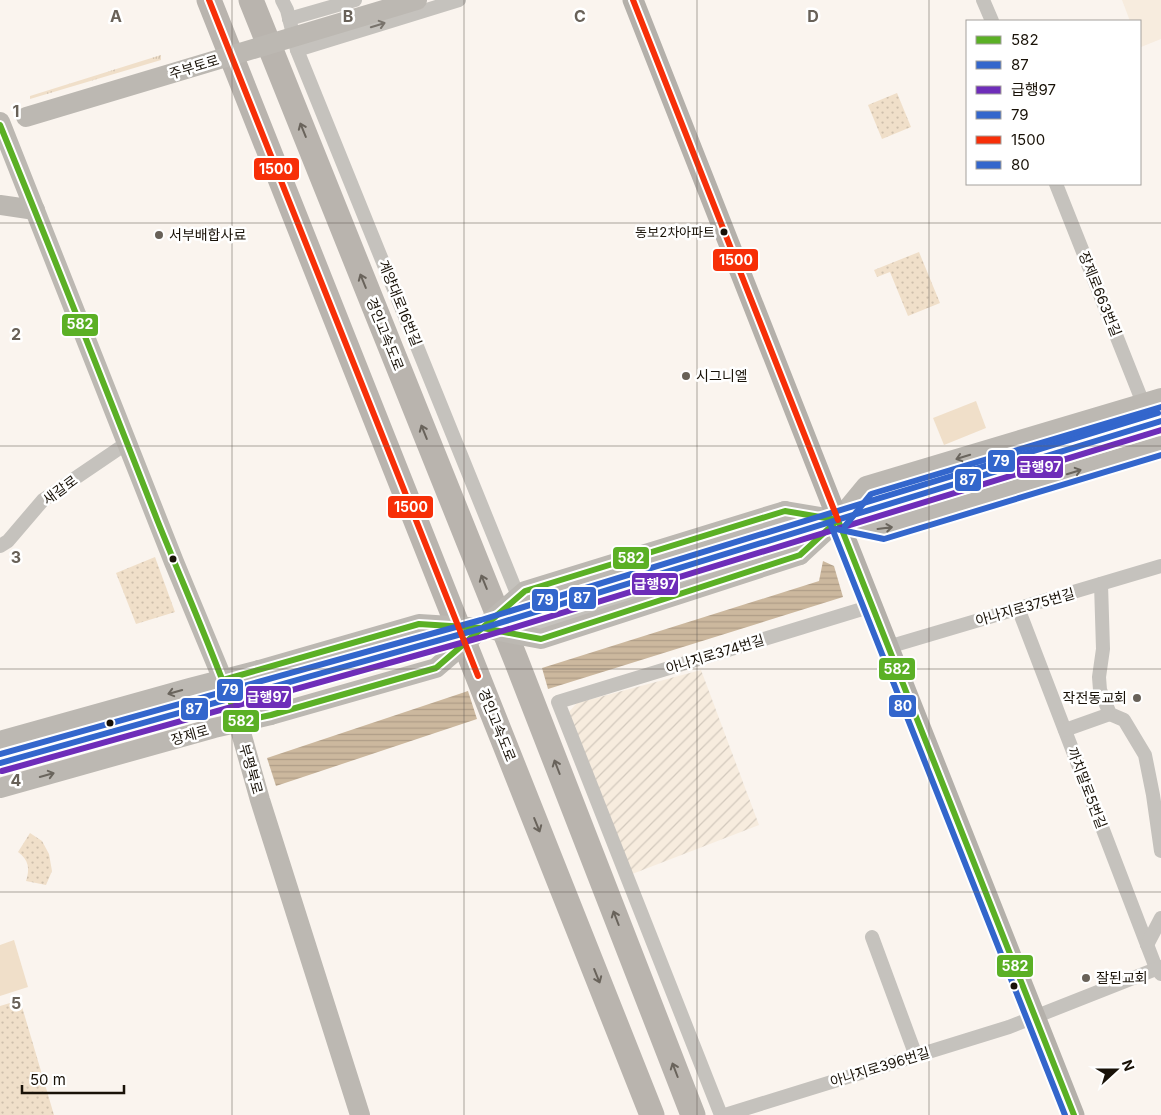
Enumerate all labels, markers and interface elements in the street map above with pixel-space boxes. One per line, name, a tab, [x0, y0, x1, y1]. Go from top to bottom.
text: A	[110, 6, 122, 26]
text: B	[343, 6, 353, 26]
text: C	[574, 6, 586, 26]
text: D	[807, 6, 819, 26]
one-way arrow	[369, 20, 385, 30]
legend	[966, 20, 1141, 185]
text: 582	[1011, 30, 1039, 49]
street label: 주부토로	[167, 51, 221, 82]
text: 87	[1011, 55, 1029, 74]
text: 급행97	[1011, 80, 1056, 99]
text: 1	[13, 101, 19, 121]
text: 79	[1011, 105, 1029, 124]
one-way arrow	[298, 123, 307, 138]
text: 1500	[1011, 130, 1045, 149]
text: 80	[1011, 155, 1030, 174]
line badge: 1500	[253, 157, 300, 181]
text: 1500	[259, 160, 293, 177]
place label: 동보2차아파트	[635, 224, 715, 240]
place label: 서부배합사료	[169, 226, 246, 243]
marker: 동보2차아파트	[719, 227, 729, 237]
marker: 서부배합사료	[153, 229, 165, 241]
line badge: 1500	[712, 248, 759, 272]
street label: 장제로663번길	[1076, 249, 1125, 339]
text: 1500	[719, 251, 753, 268]
street label: 계양대로16번길	[375, 257, 426, 348]
one-way arrow	[358, 274, 368, 289]
street label: 경인고속도로	[363, 295, 408, 373]
line badge: 582	[61, 313, 99, 337]
text: 582	[67, 315, 94, 332]
text: 2	[11, 324, 21, 344]
place label: 시그니엘	[696, 367, 748, 384]
marker: 시그니엘	[680, 370, 692, 382]
one-way arrow	[419, 425, 428, 440]
line badge: 79	[987, 449, 1016, 473]
text: 79	[992, 452, 1010, 469]
one-way arrow	[956, 453, 972, 463]
line badge: 급행97	[1016, 455, 1064, 479]
text: 급행97	[1019, 458, 1061, 475]
one-way arrow	[1066, 467, 1082, 477]
line badge: 87	[954, 468, 982, 492]
street label: 새갈로	[39, 471, 80, 508]
text: 87	[959, 471, 977, 488]
line badge: 1500	[387, 495, 434, 519]
text: 1500	[394, 498, 428, 515]
one-way arrow	[877, 523, 893, 532]
line badge: 582	[612, 546, 650, 570]
text: 3	[11, 547, 21, 567]
text: 582	[618, 549, 645, 566]
unlabelled marker	[168, 554, 178, 564]
line badge: 급행97	[631, 572, 679, 596]
one-way arrow	[479, 575, 488, 590]
text: 급행97	[634, 575, 676, 592]
street label: 아나지로375번길	[973, 584, 1076, 629]
line badge: 87	[568, 586, 597, 610]
line badge: 79	[531, 588, 559, 612]
text: 87	[573, 589, 591, 606]
text: 79	[536, 591, 554, 608]
street label: 아나지로374번길	[664, 630, 766, 677]
line badge: 582	[878, 657, 916, 681]
text: 582	[884, 660, 911, 677]
line badge: 79	[216, 678, 244, 702]
text: 79	[221, 681, 239, 698]
line badge: 급행97	[245, 685, 292, 709]
street label: 경인고속도로	[475, 686, 520, 764]
one-way arrow	[168, 688, 184, 698]
text: 급행97	[247, 688, 289, 705]
place label: 작전동교회	[1063, 689, 1127, 706]
marker: 작전동교회	[1131, 692, 1143, 704]
line badge: 80	[888, 694, 917, 718]
line badge: 87	[180, 697, 209, 721]
text: 80	[894, 697, 912, 714]
text: 87	[185, 700, 203, 717]
line badge: 582	[222, 709, 260, 733]
text: 582	[228, 712, 255, 729]
unlabelled marker	[105, 718, 115, 728]
street label: 장제로	[169, 721, 211, 748]
street label: 부평북로	[236, 742, 267, 796]
street label: 까치말로5번길	[1064, 745, 1111, 831]
one-way arrow	[551, 760, 561, 775]
text: 4	[11, 770, 22, 790]
one-way arrow	[39, 770, 55, 779]
one-way arrow	[533, 817, 542, 832]
one-way arrow	[611, 911, 620, 926]
line badge: 582	[996, 954, 1034, 978]
text: 582	[1002, 957, 1029, 974]
one-way arrow	[593, 968, 602, 983]
place label: 잘된교회	[1096, 969, 1148, 986]
marker: 잘된교회	[1080, 972, 1092, 984]
unlabelled marker	[1009, 981, 1019, 991]
text: 5	[11, 993, 21, 1013]
street label: 아나지로396번길	[828, 1043, 932, 1090]
north arrow	[1091, 1045, 1141, 1095]
text: N	[1119, 1057, 1138, 1073]
scale bar	[22, 1062, 125, 1094]
one-way arrow	[670, 1062, 679, 1078]
text: 50 m	[30, 1070, 66, 1089]

